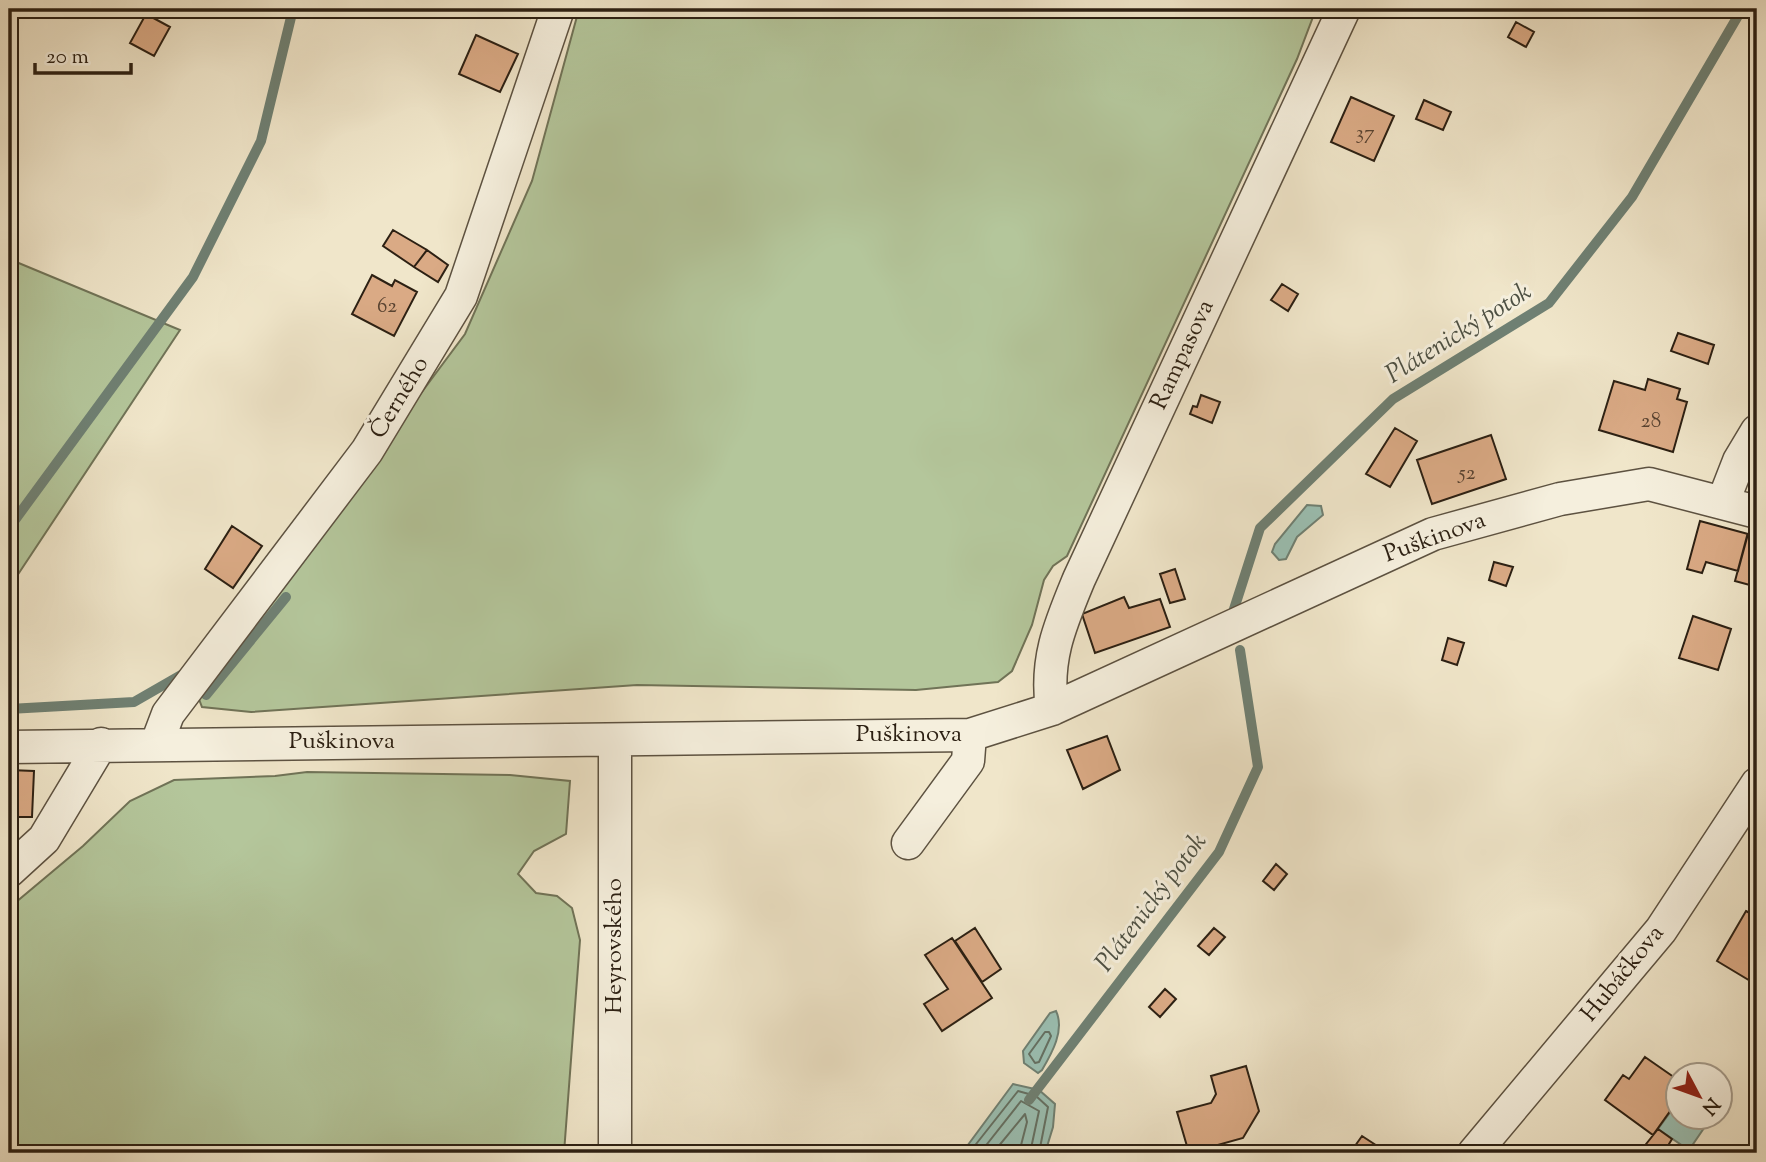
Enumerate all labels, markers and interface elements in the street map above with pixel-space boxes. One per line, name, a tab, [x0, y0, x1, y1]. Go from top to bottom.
scale bar	[35, 32, 131, 76]
text: 20 m	[46, 43, 89, 73]
house number: 37	[1355, 119, 1375, 149]
water label: Plátenický potok	[1379, 274, 1539, 394]
house number: 62	[377, 292, 397, 322]
street label: Rampasova	[1143, 294, 1223, 416]
street label: Černého	[362, 350, 438, 446]
house number: 28	[1641, 407, 1661, 437]
house number: 52	[1457, 459, 1476, 489]
street label: Puškinova	[1379, 504, 1491, 572]
street label: Puškinova	[856, 718, 962, 752]
street label: Puškinova	[289, 725, 395, 759]
water label: Plátenický potok	[1087, 826, 1217, 980]
street label: Heyrovského	[598, 878, 632, 1014]
street label: Hubáčkova	[1573, 918, 1673, 1030]
north arrow	[1664, 1060, 1734, 1130]
text: N	[1695, 1091, 1725, 1120]

